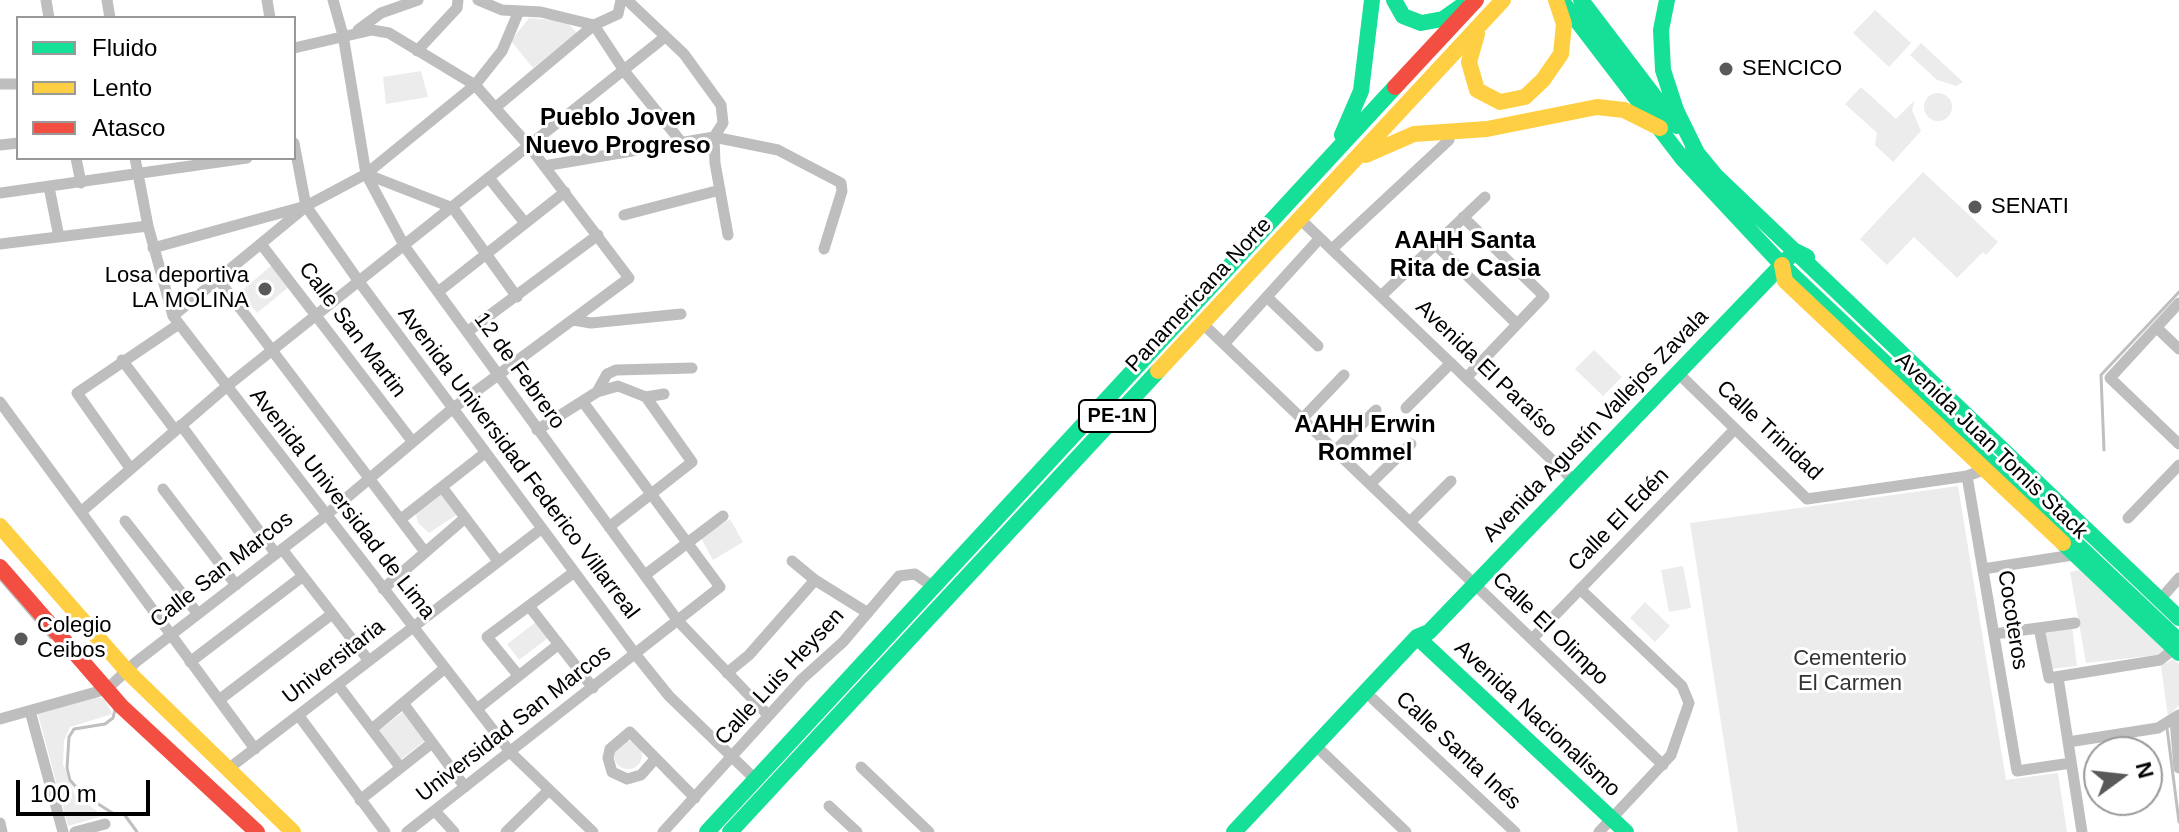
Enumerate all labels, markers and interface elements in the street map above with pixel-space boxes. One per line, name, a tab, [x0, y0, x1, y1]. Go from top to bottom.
legend	[16, 16, 296, 160]
text: Fluido	[92, 34, 157, 61]
place label: SENCICO	[1742, 56, 1842, 82]
marker: SENCICO	[1717, 60, 1735, 78]
text: Lento	[92, 74, 152, 101]
district label: Pueblo Joven Nuevo Progreso	[525, 104, 711, 160]
text: Atasco	[92, 114, 165, 141]
place label: SENATI	[1991, 194, 2069, 220]
marker: SENATI	[1966, 198, 1984, 216]
street label: Panamericana Norte	[1121, 212, 1277, 378]
district label: AAHH Santa Rita de Casia	[1390, 227, 1540, 283]
street label: Calle San Martin	[293, 257, 411, 403]
place label: Losa deportiva LA MOLINA	[105, 263, 249, 314]
marker: Losa deportiva LA MOLINA	[256, 280, 274, 298]
street label: Avenida El Paraíso	[1410, 295, 1562, 443]
street label: Avenida Universidad Federico Villarreal	[392, 302, 644, 624]
street label: Avenida Agustín Vallejos Zavala	[1478, 304, 1714, 548]
street label: 12 de Febrero	[468, 307, 570, 435]
street label: Avenida Juan Tomis Stack	[1889, 347, 2093, 545]
street label: Calle Trinidad	[1711, 375, 1827, 487]
street label: Avenida Universidad de Lima	[244, 383, 440, 625]
road number: PE-1N	[1079, 400, 1155, 432]
district label: AAHH Erwin Rommel	[1294, 411, 1436, 467]
street label: Calle El Edén	[1563, 463, 1675, 577]
street label: Calle San Marcos	[145, 506, 299, 634]
street label: Calle El Olimpo	[1486, 567, 1614, 691]
street label: Cocoteros	[1991, 568, 2033, 672]
street label: Calle Luis Heysen	[710, 603, 850, 751]
place label: Colegio Ceibos	[37, 613, 112, 664]
street label: Universitaria	[278, 614, 390, 710]
marker: Colegio Ceibos	[12, 630, 30, 648]
street label: Avenida Nacionalismo	[1449, 635, 1625, 803]
street label: Universidad San Marcos	[411, 640, 617, 808]
park label: Cementerio El Carmen	[1793, 646, 1907, 698]
street label: Calle Santa Inés	[1390, 686, 1526, 816]
north arrow	[2083, 736, 2163, 816]
text: N	[2131, 759, 2159, 781]
scale bar	[20, 764, 154, 814]
text: 100 m	[30, 780, 97, 807]

